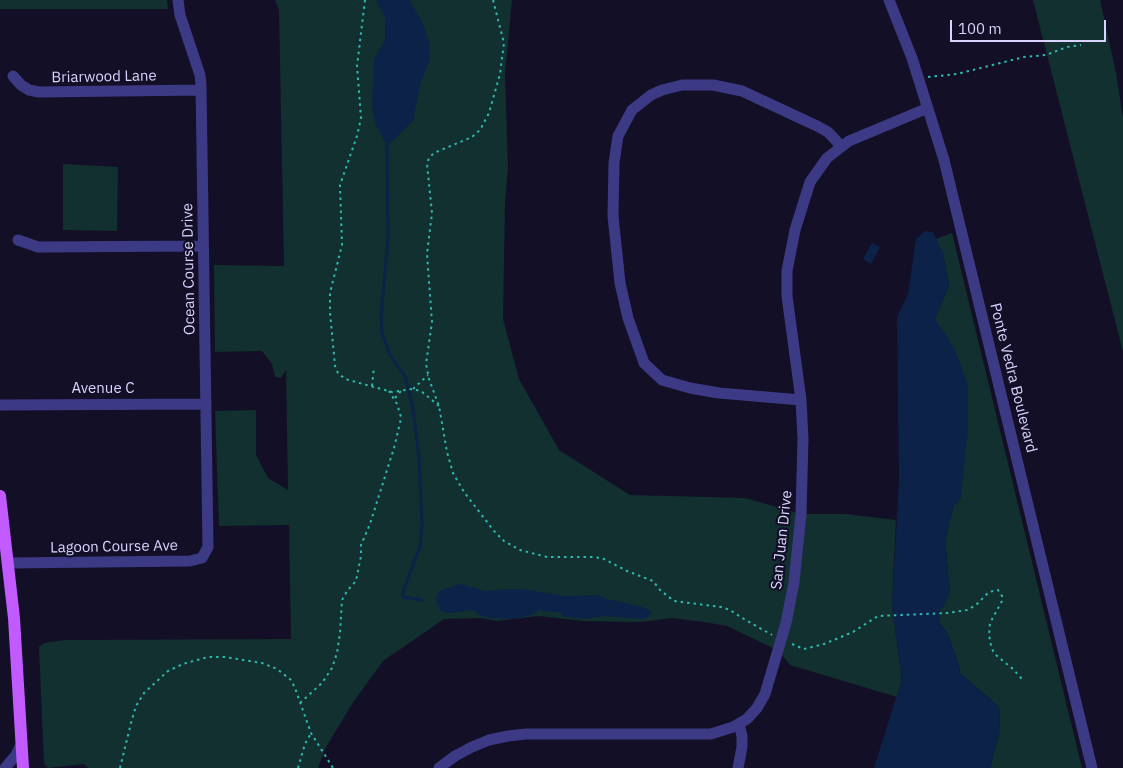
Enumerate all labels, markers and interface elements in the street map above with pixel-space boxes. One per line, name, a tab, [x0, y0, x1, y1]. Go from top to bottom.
scale bar	[953, 10, 1109, 42]
text: 100 m	[958, 19, 1002, 38]
street label: Briarwood Lane	[51, 67, 157, 87]
street label: Ocean Course Drive	[179, 203, 199, 335]
street label: Ponte Vedra Boulevard	[986, 301, 1040, 455]
street label: Avenue C	[72, 380, 134, 398]
street label: San Juan Drive	[768, 489, 796, 591]
street label: Lagoon Course Ave	[50, 537, 178, 557]

